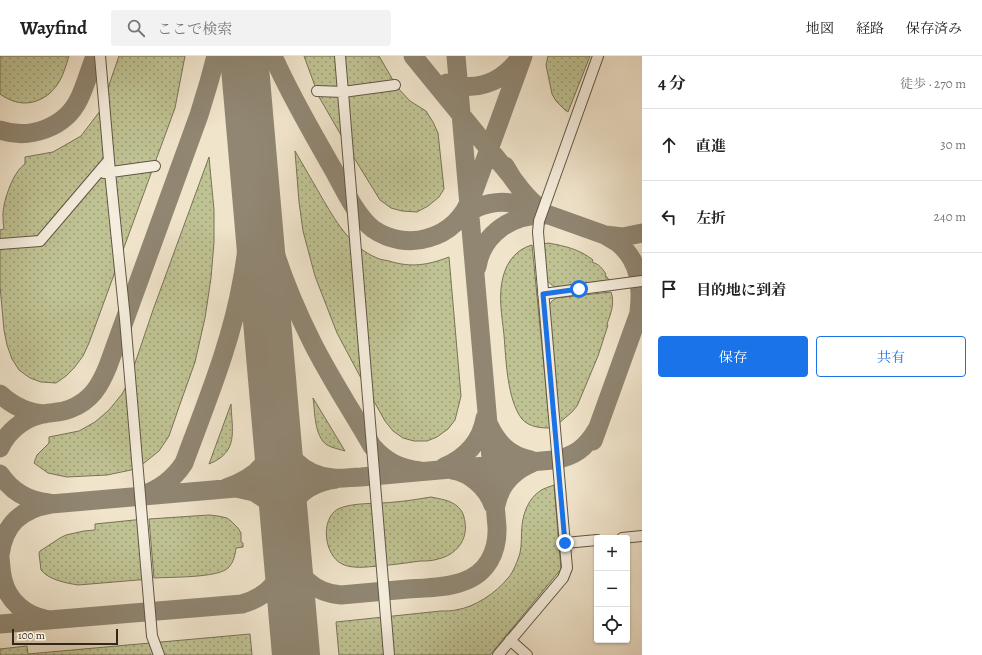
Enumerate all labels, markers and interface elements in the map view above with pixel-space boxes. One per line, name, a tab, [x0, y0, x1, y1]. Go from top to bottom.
search box	[111, 10, 391, 46]
text: Wayfind	[20, 15, 87, 41]
icon: search	[125, 17, 147, 39]
text: ここで検索	[157, 19, 232, 39]
text: 地図	[806, 19, 834, 38]
text: 経路	[856, 19, 884, 38]
text: 保存済み	[906, 19, 962, 38]
text: 4 分	[658, 72, 686, 95]
text: 徒歩 · 270 m	[900, 75, 966, 92]
icon: ahead	[658, 134, 680, 156]
text: 直進	[696, 136, 726, 156]
text: 30 m	[940, 136, 966, 153]
icon: left	[658, 206, 680, 228]
text: 左折	[696, 208, 726, 228]
text: 240 m	[934, 208, 966, 225]
icon: arrive	[658, 278, 680, 300]
route start	[570, 280, 588, 298]
text: 目的地に到着	[696, 280, 786, 300]
button: 保存	[658, 336, 808, 377]
button: 共有	[816, 336, 966, 377]
route end	[556, 534, 574, 552]
map controls	[594, 535, 630, 643]
button: +	[594, 535, 630, 571]
button: −	[594, 571, 630, 607]
button: locate	[594, 607, 630, 643]
scale bar	[12, 627, 118, 646]
text: 100 m	[18, 628, 45, 643]

